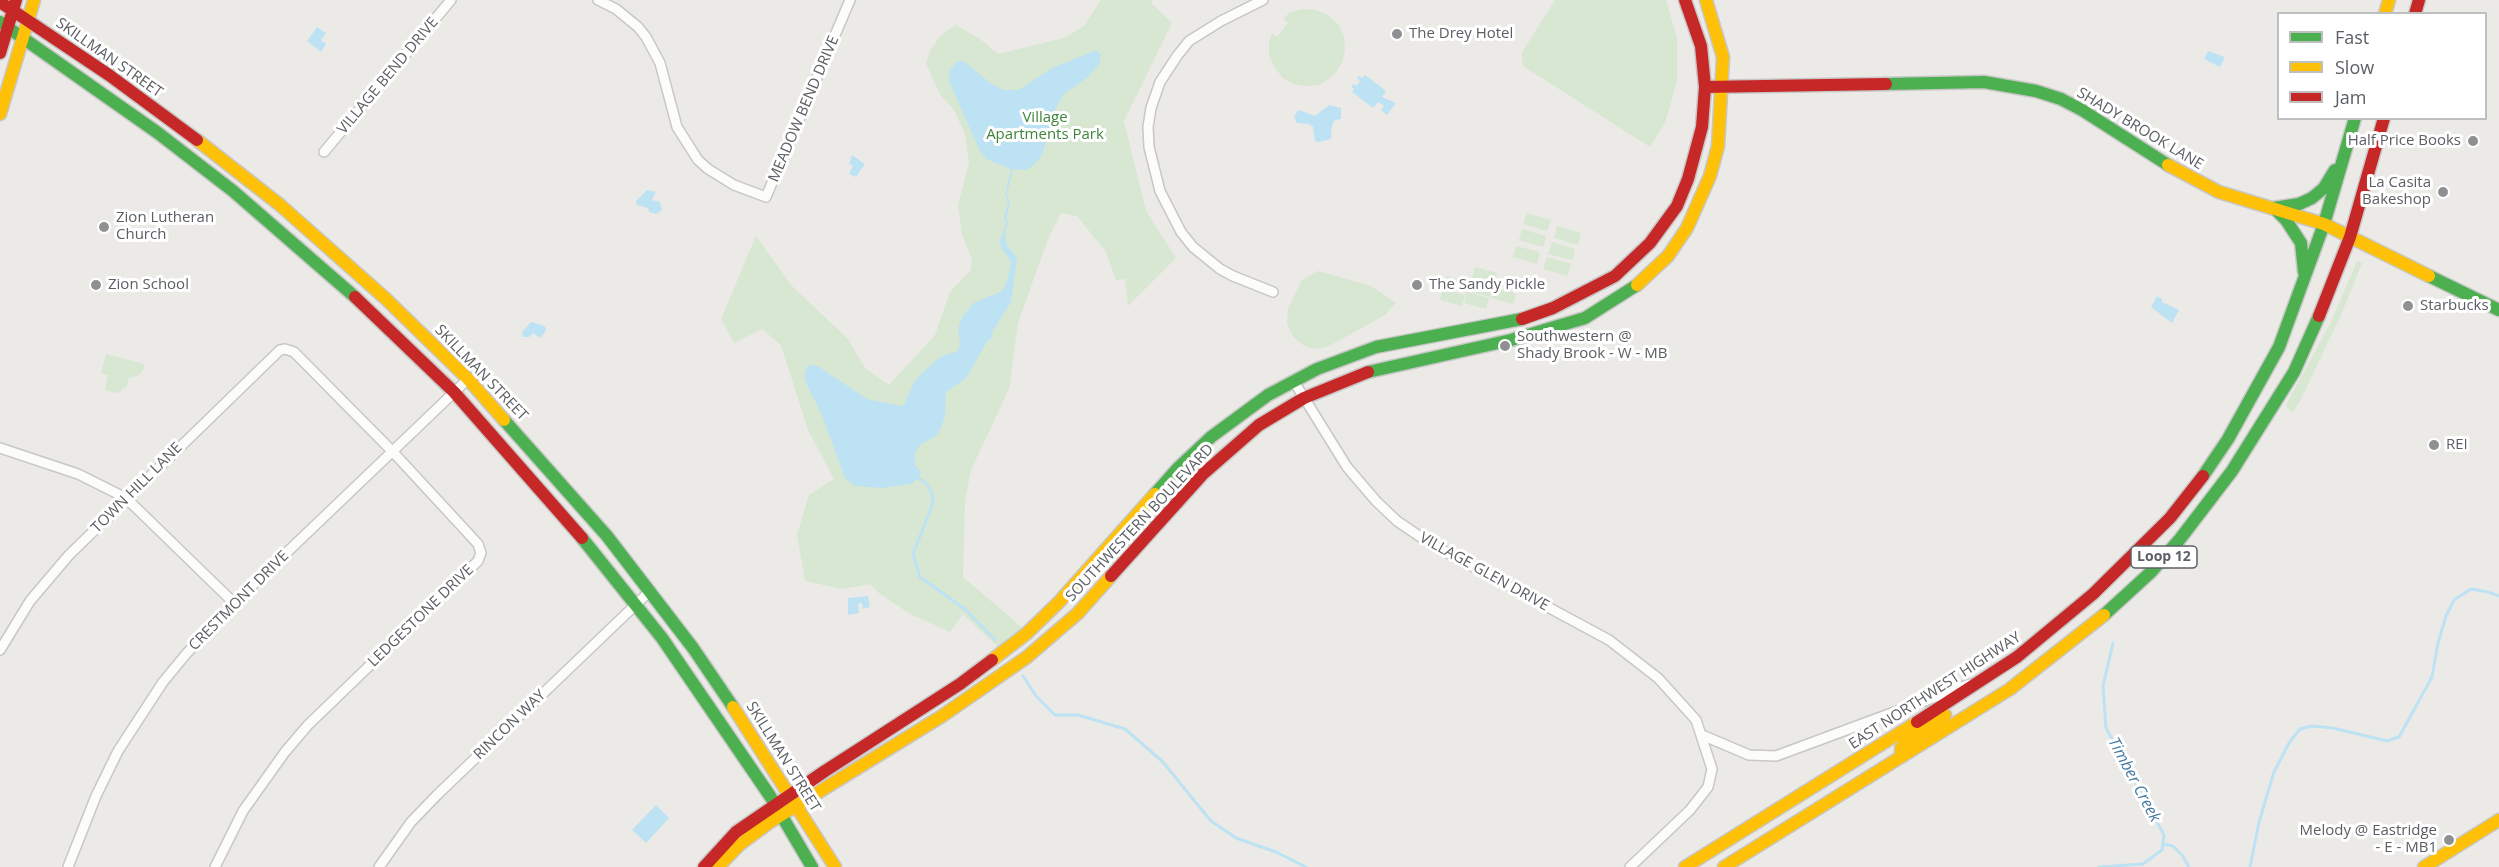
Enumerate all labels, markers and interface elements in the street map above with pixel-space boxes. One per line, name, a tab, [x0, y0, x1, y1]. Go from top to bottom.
legend	[2277, 12, 2487, 120]
street label: SKILLMAN STREET	[52, 14, 166, 102]
street label: VILLAGE BEND DRIVE	[334, 14, 442, 138]
place label: The Drey Hotel	[1409, 25, 1513, 43]
text: Fast	[2335, 25, 2369, 49]
marker: The Drey Hotel	[1390, 27, 1404, 41]
street label: MEADOW BEND DRIVE	[765, 33, 843, 185]
text: Slow	[2335, 55, 2374, 79]
street label: SHADY BROOK LANE	[2074, 84, 2206, 174]
text: Jam	[2335, 85, 2367, 109]
park label: Village Apartments Park	[986, 109, 1104, 144]
place label: Half Price Books	[2348, 132, 2461, 150]
marker: Half Price Books	[2466, 134, 2480, 148]
place label: La Casita Bakeshop	[2362, 174, 2431, 209]
marker: La Casita Bakeshop	[2436, 185, 2450, 199]
place label: Zion Lutheran Church	[116, 209, 214, 244]
marker: Zion Lutheran Church	[97, 220, 111, 234]
place label: Zion School	[108, 276, 189, 294]
place label: The Sandy Pickle	[1429, 276, 1545, 294]
marker: Zion School	[89, 278, 103, 292]
marker: The Sandy Pickle	[1410, 278, 1424, 292]
place label: Starbucks	[2420, 297, 2489, 315]
marker: Starbucks	[2401, 299, 2415, 313]
street label: SKILLMAN STREET	[431, 321, 531, 425]
place label: Southwestern @ Shady Brook - W - MB	[1517, 328, 1667, 363]
marker: Southwestern @ Shady Brook - W - MB	[1498, 339, 1512, 353]
place label: REI	[2446, 436, 2468, 454]
marker: REI	[2427, 438, 2441, 452]
street label: TOWN HILL LANE	[88, 439, 186, 537]
street label: SOUTHWESTERN BOULEVARD	[1062, 441, 1218, 605]
street label: VILLAGE GLEN DRIVE	[1416, 529, 1552, 615]
road number: Loop 12	[2131, 546, 2197, 568]
street label: CRESTMONT DRIVE	[185, 547, 293, 655]
street label: LEDGESTONE DRIVE	[365, 561, 477, 671]
street label: EAST NORTHWEST HIGHWAY	[1846, 629, 2024, 753]
street label: RINCON WAY	[470, 686, 550, 764]
street label: SKILLMAN STREET	[742, 699, 824, 815]
water label: Timber Creek	[2104, 734, 2164, 826]
place label: Melody @ Eastridge - E - MB1	[2300, 822, 2437, 857]
marker: Melody @ Eastridge - E - MB1	[2442, 833, 2456, 847]

